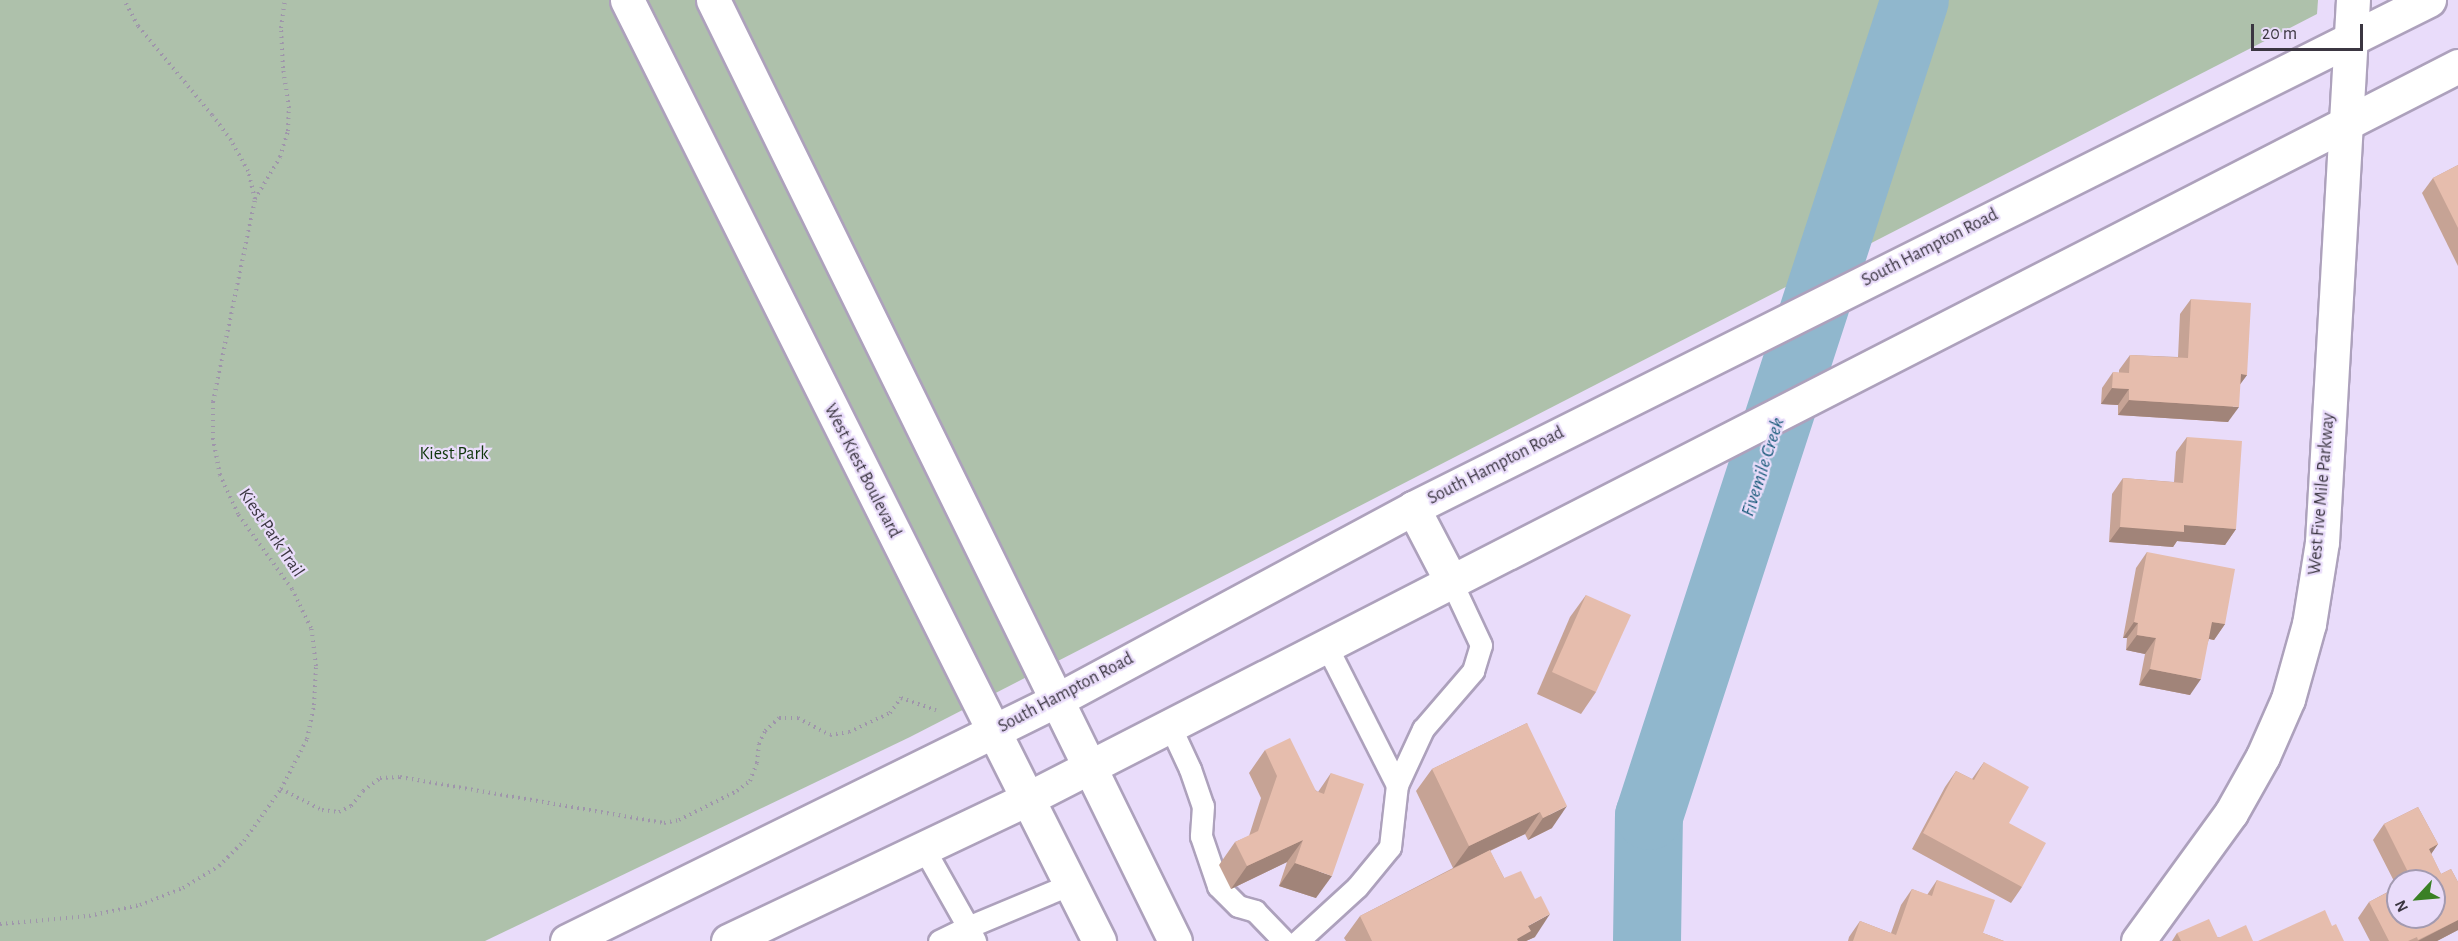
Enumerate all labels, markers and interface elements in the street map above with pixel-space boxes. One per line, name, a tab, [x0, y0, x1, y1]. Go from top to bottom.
scale bar	[2254, 12, 2366, 50]
text: 20 m	[2262, 25, 2297, 43]
street label: South Hampton Road	[1858, 204, 2002, 292]
street label: West Kiest Boulevard	[819, 400, 905, 542]
street label: West Five Mile Parkway	[2304, 412, 2340, 576]
water label: Fivemile Creek	[1736, 415, 1790, 519]
street label: South Hampton Road	[1424, 422, 1568, 510]
park label: Kiest Park	[420, 443, 488, 465]
street label: Kiest Park Trail	[233, 485, 309, 581]
street label: South Hampton Road	[995, 648, 1137, 738]
north arrow	[2386, 869, 2446, 929]
text: N	[2392, 898, 2411, 915]

